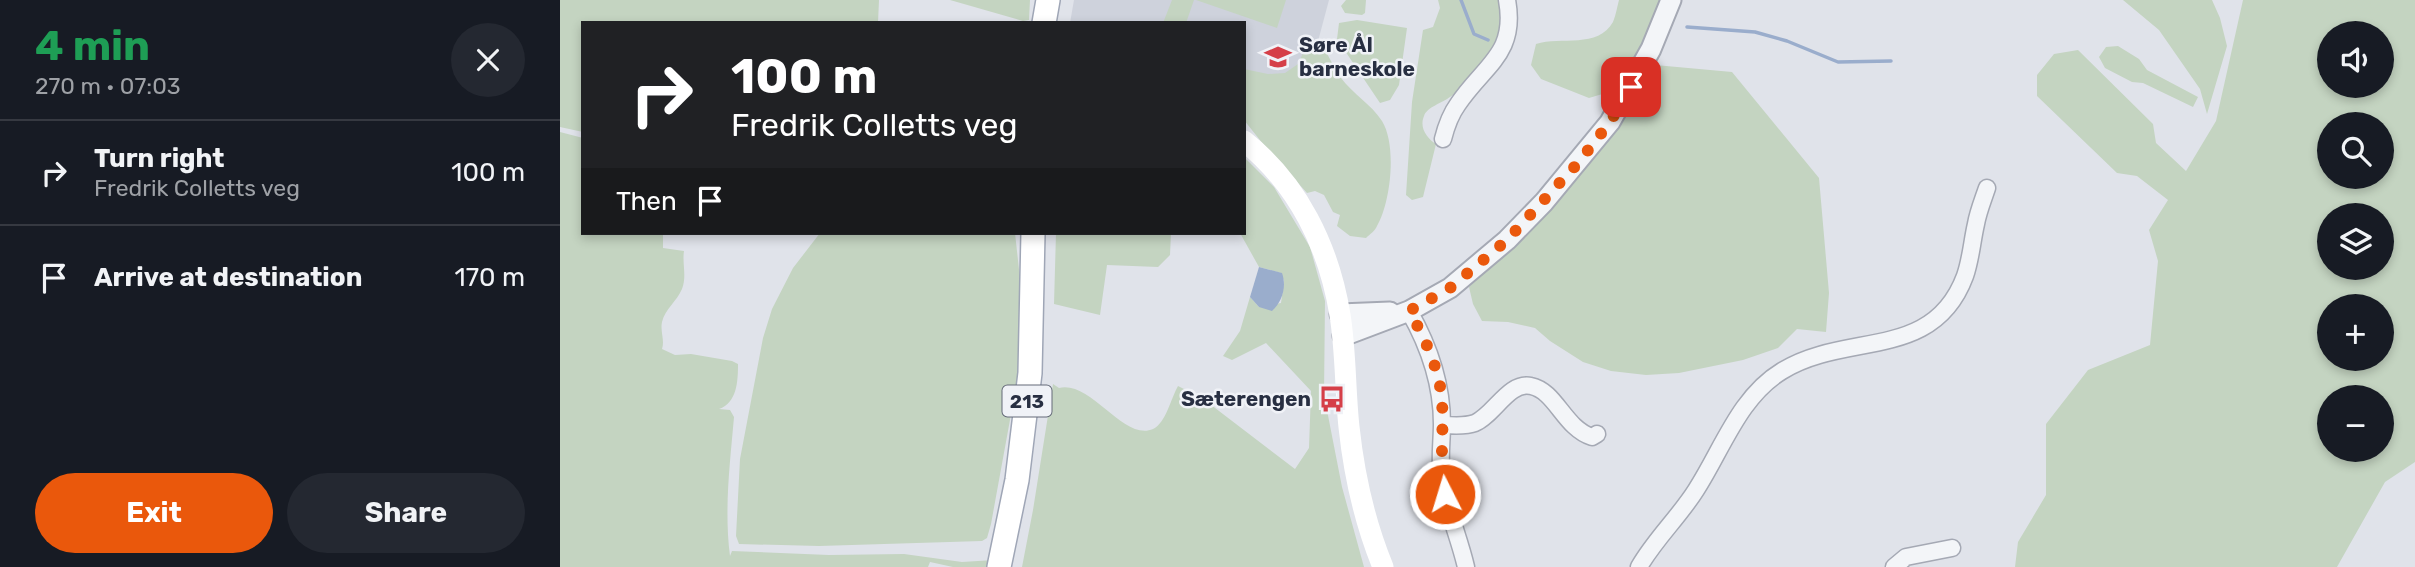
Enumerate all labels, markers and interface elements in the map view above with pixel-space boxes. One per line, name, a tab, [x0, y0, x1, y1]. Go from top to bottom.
text: 4 min	[35, 21, 150, 71]
map controls	[2317, 21, 2394, 462]
button: sound	[2317, 21, 2394, 98]
button: close	[451, 23, 525, 97]
place label: Søre Ål barneskole	[1299, 32, 1415, 81]
school or university icon: Søre Ål barneskole	[1263, 42, 1293, 72]
text: 100 m	[731, 47, 877, 105]
icon: right	[616, 49, 707, 140]
pin	[1601, 57, 1661, 117]
icon: arrive	[1612, 68, 1650, 106]
text: 270 m · 07:03	[35, 72, 181, 100]
text: Fredrik Colletts veg	[731, 106, 1018, 144]
button: search	[2317, 112, 2394, 189]
text: Turn right	[94, 143, 224, 174]
icon: right	[35, 154, 73, 192]
text: 100 m	[451, 157, 525, 188]
text: Fredrik Colletts veg	[94, 174, 300, 202]
icon: arrive	[691, 182, 729, 220]
text: Then	[616, 186, 677, 217]
button: layers	[2317, 203, 2394, 280]
icon: arrive	[35, 259, 73, 297]
text: Arrive at destination	[94, 262, 362, 293]
text: 170 m	[455, 262, 525, 293]
button: +	[2317, 294, 2394, 371]
bus stop icon: Sæterengen	[1317, 384, 1347, 414]
button: −	[2317, 385, 2394, 462]
road number: 213	[1002, 386, 1051, 416]
place label: Sæterengen	[1181, 386, 1311, 411]
position arrow	[1408, 457, 1482, 531]
button: Exit	[35, 473, 273, 553]
button: Share	[287, 473, 525, 553]

